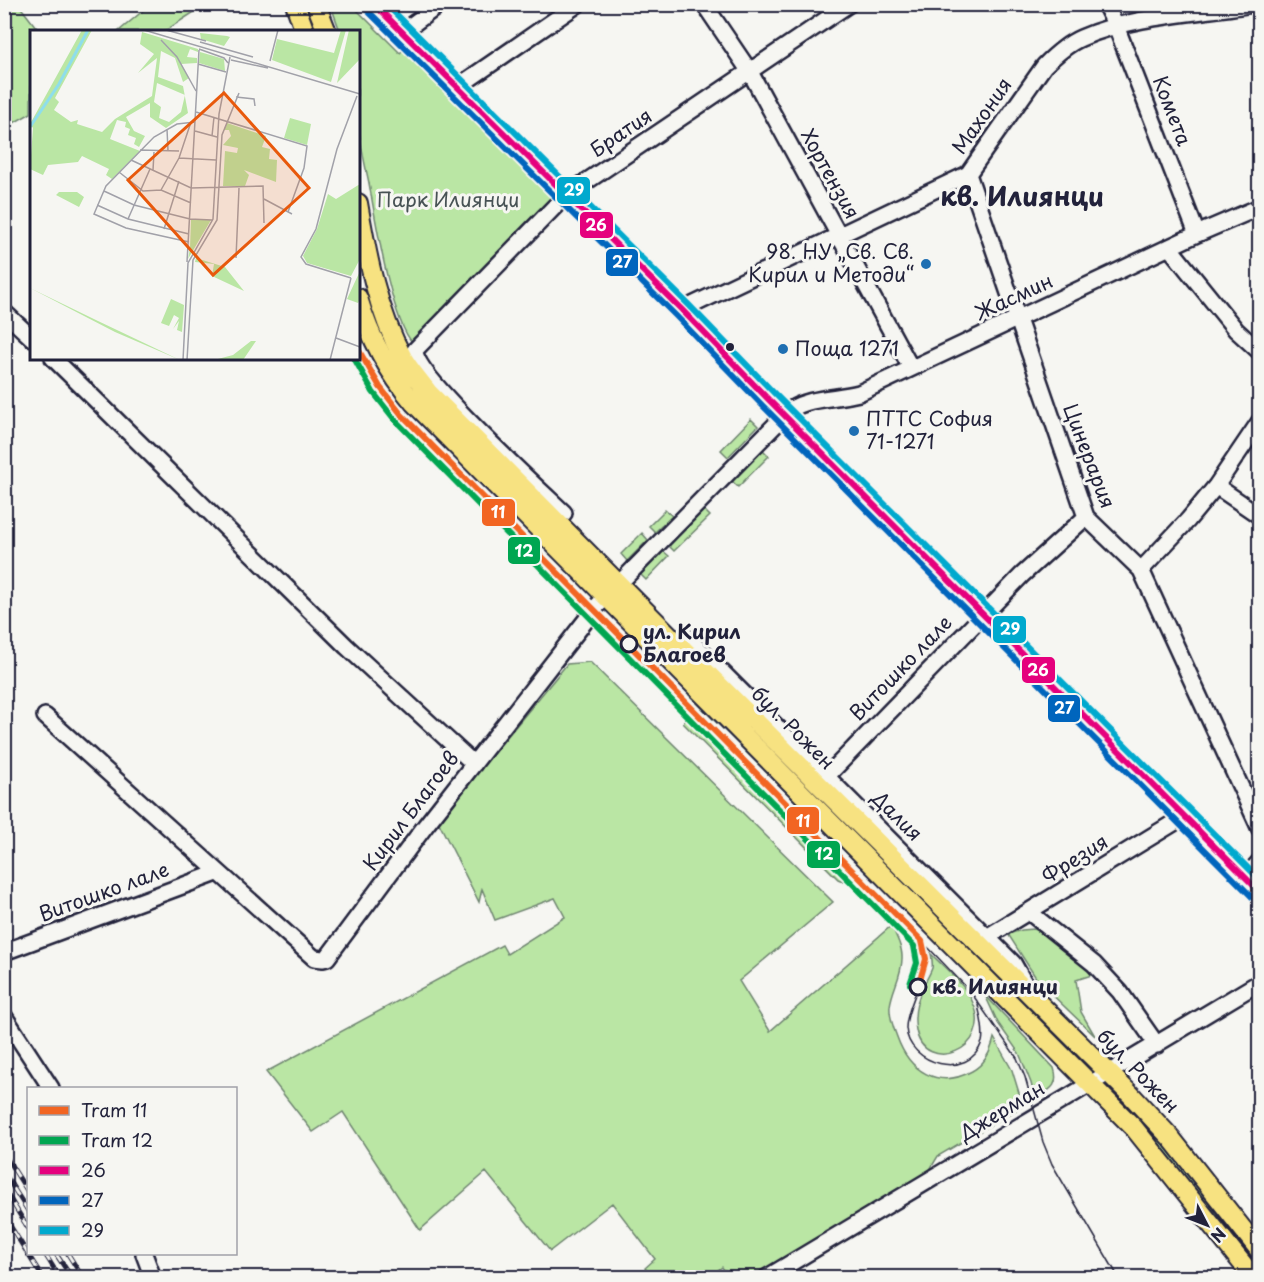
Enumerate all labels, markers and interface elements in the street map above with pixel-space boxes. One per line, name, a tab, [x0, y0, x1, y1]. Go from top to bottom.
inset map	[30, 30, 360, 360]
street label: Махония	[944, 71, 1019, 160]
street label: Комета	[1146, 71, 1200, 151]
street label: Братия	[583, 100, 658, 164]
street label: Хортензия	[794, 123, 868, 224]
line badge: 29	[556, 176, 591, 205]
district label: кв. Илиянци	[940, 176, 1104, 215]
text: 29	[564, 177, 584, 201]
park label: Парк Илиянци	[377, 184, 519, 214]
line badge: 26	[579, 211, 614, 239]
text: 26	[585, 212, 607, 236]
place label: 98. НУ „Св. Св. Кирил и Методи“	[748, 236, 914, 289]
line badge: 27	[605, 248, 639, 277]
text: 27	[612, 249, 633, 273]
marker: 98. НУ „Св. Св. Кирил и Методи“	[919, 257, 933, 271]
street label: Жасмин	[969, 265, 1057, 328]
place label: Поща 1271	[795, 333, 899, 363]
unlabelled marker	[724, 341, 736, 353]
marker: Поща 1271	[776, 342, 790, 356]
street label: Цинерария	[1056, 399, 1124, 512]
place label: ПТТС София 71-1271	[866, 403, 993, 456]
marker: ПТТС София 71-1271	[847, 424, 861, 438]
line badge: 11	[481, 498, 516, 527]
text: 11	[491, 499, 505, 523]
line badge: 12	[507, 536, 541, 565]
text: 12	[515, 538, 533, 562]
street label: Витошко лале	[842, 608, 958, 727]
line badge: 29	[992, 615, 1027, 644]
place label: ул. Кирил Благоев	[643, 616, 741, 669]
text: 29	[1000, 616, 1020, 640]
marker: ул. Кирил Благоев	[620, 635, 638, 653]
line badge: 26	[1021, 656, 1056, 684]
text: 26	[1027, 657, 1049, 681]
street label: бул. Рожен	[745, 679, 842, 776]
line badge: 27	[1047, 694, 1081, 723]
text: 27	[1054, 695, 1075, 719]
street label: Кирил Благоев	[355, 744, 465, 877]
street label: Далия	[865, 782, 930, 847]
line badge: 11	[786, 806, 820, 835]
text: 11	[796, 808, 810, 832]
street label: Фрезия	[1036, 826, 1113, 890]
line badge: 12	[806, 840, 841, 869]
text: 12	[815, 841, 833, 865]
street label: Витошко лале	[34, 854, 173, 929]
place label: кв. Илиянци	[932, 971, 1058, 1001]
marker: кв. Илиянци	[909, 978, 927, 996]
street label: бул. Рожен	[1091, 1021, 1187, 1119]
street label: Джерман	[952, 1073, 1050, 1148]
legend	[27, 1087, 237, 1255]
text: Tram 11	[81, 1096, 147, 1123]
text: Tram 12	[81, 1126, 153, 1153]
text: 26	[81, 1156, 106, 1183]
text: 27	[81, 1186, 103, 1213]
north arrow	[1177, 1195, 1237, 1255]
text: 29	[81, 1216, 104, 1243]
text: N	[1206, 1223, 1232, 1248]

